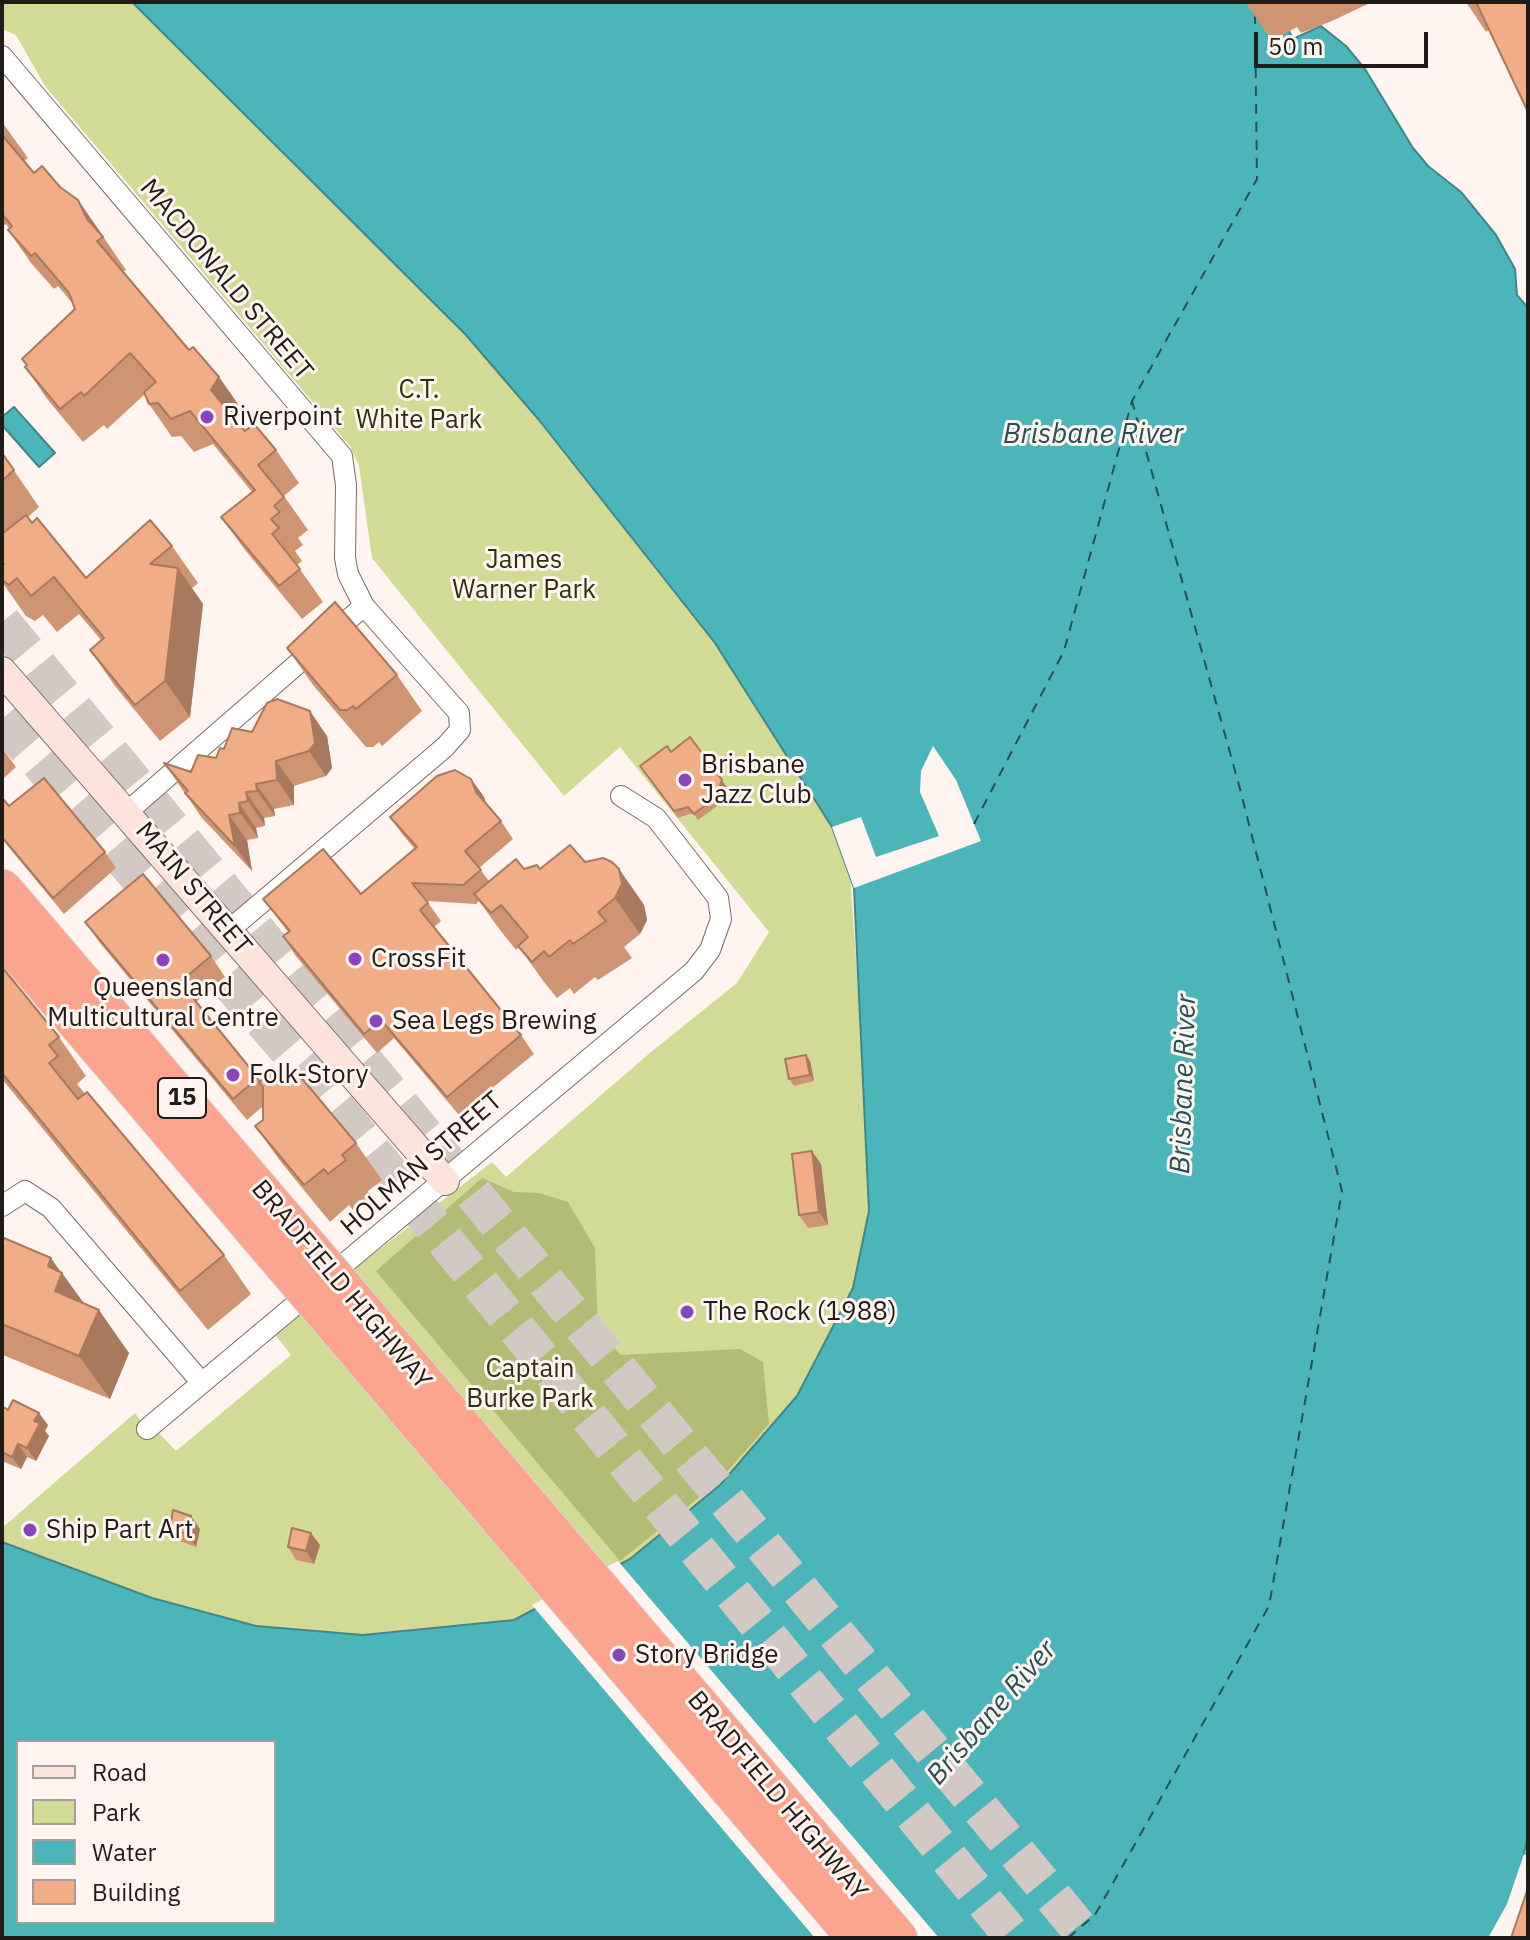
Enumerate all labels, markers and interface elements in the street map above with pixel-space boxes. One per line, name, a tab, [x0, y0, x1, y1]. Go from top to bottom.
scale bar	[1258, 16, 1432, 66]
text: 50 m	[1268, 30, 1323, 62]
street label: MACDONALD STREET	[133, 173, 319, 387]
park label: C.T. White Park	[356, 374, 482, 436]
place label: Riverpoint	[223, 401, 343, 433]
marker: Riverpoint	[198, 408, 216, 426]
water label: Brisbane River	[1003, 418, 1183, 452]
park label: James Warner Park	[452, 544, 596, 606]
place label: Brisbane Jazz Club	[701, 749, 811, 810]
marker: Brisbane Jazz Club	[676, 771, 694, 789]
street label: MAIN STREET	[128, 816, 258, 962]
place label: CrossFit	[371, 943, 466, 975]
marker: CrossFit	[346, 950, 364, 968]
marker: Queensland Multicultural Centre	[154, 951, 172, 969]
place label: Queensland Multicultural Centre	[47, 972, 279, 1034]
water label: Brisbane River	[1164, 993, 1204, 1175]
place label: Sea Legs Brewing	[392, 1005, 596, 1037]
marker: Sea Legs Brewing	[367, 1012, 385, 1030]
place label: Folk-Story	[249, 1059, 368, 1091]
marker: Folk-Story	[224, 1066, 242, 1084]
road number: 15	[158, 1078, 206, 1118]
street label: HOLMAN STREET	[335, 1085, 509, 1243]
street label: BRADFIELD HIGHWAY	[244, 1174, 438, 1396]
place label: The Rock (1988)	[703, 1296, 897, 1328]
marker: The Rock (1988)	[678, 1303, 696, 1321]
park label: Captain Burke Park	[466, 1353, 594, 1414]
place label: Ship Part Art	[46, 1514, 193, 1546]
marker: Ship Part Art	[21, 1521, 39, 1539]
water label: Brisbane River	[920, 1634, 1064, 1792]
place label: Story Bridge	[635, 1639, 779, 1671]
marker: Story Bridge	[610, 1646, 628, 1664]
street label: BRADFIELD HIGHWAY	[680, 1685, 874, 1907]
legend	[16, 1740, 276, 1924]
text: Road	[92, 1756, 147, 1788]
text: Park	[92, 1796, 141, 1828]
text: Water	[92, 1836, 156, 1868]
text: Building	[92, 1876, 180, 1908]

